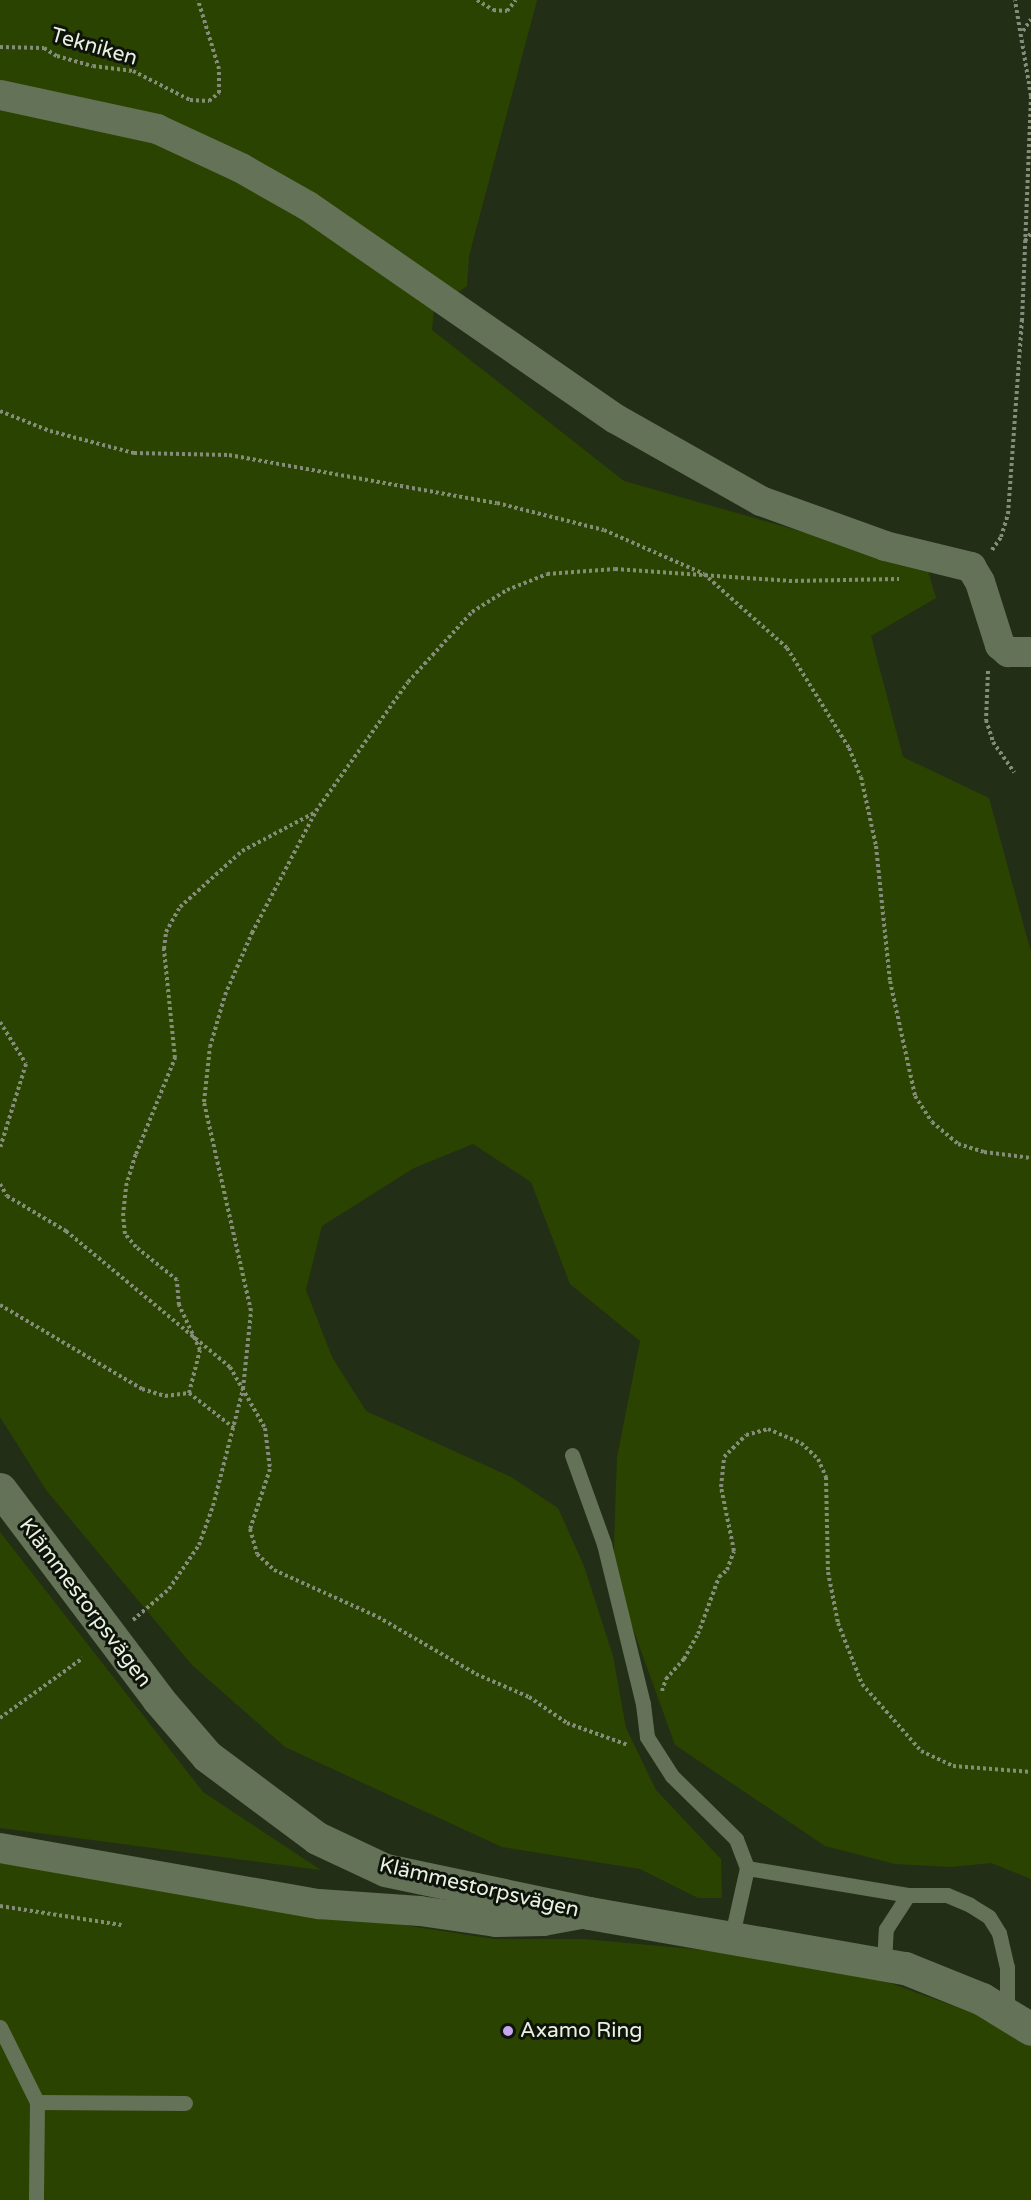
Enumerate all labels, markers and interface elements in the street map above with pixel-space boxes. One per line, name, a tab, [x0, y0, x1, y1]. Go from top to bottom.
street label: Tekniken	[48, 23, 140, 71]
street label: Klämmestorpsvägen	[13, 1514, 157, 1692]
street label: Klämmestorpsvägen	[377, 1853, 581, 1923]
place label: Axamo Ring	[520, 2018, 643, 2044]
marker: Axamo Ring	[501, 2024, 515, 2038]

